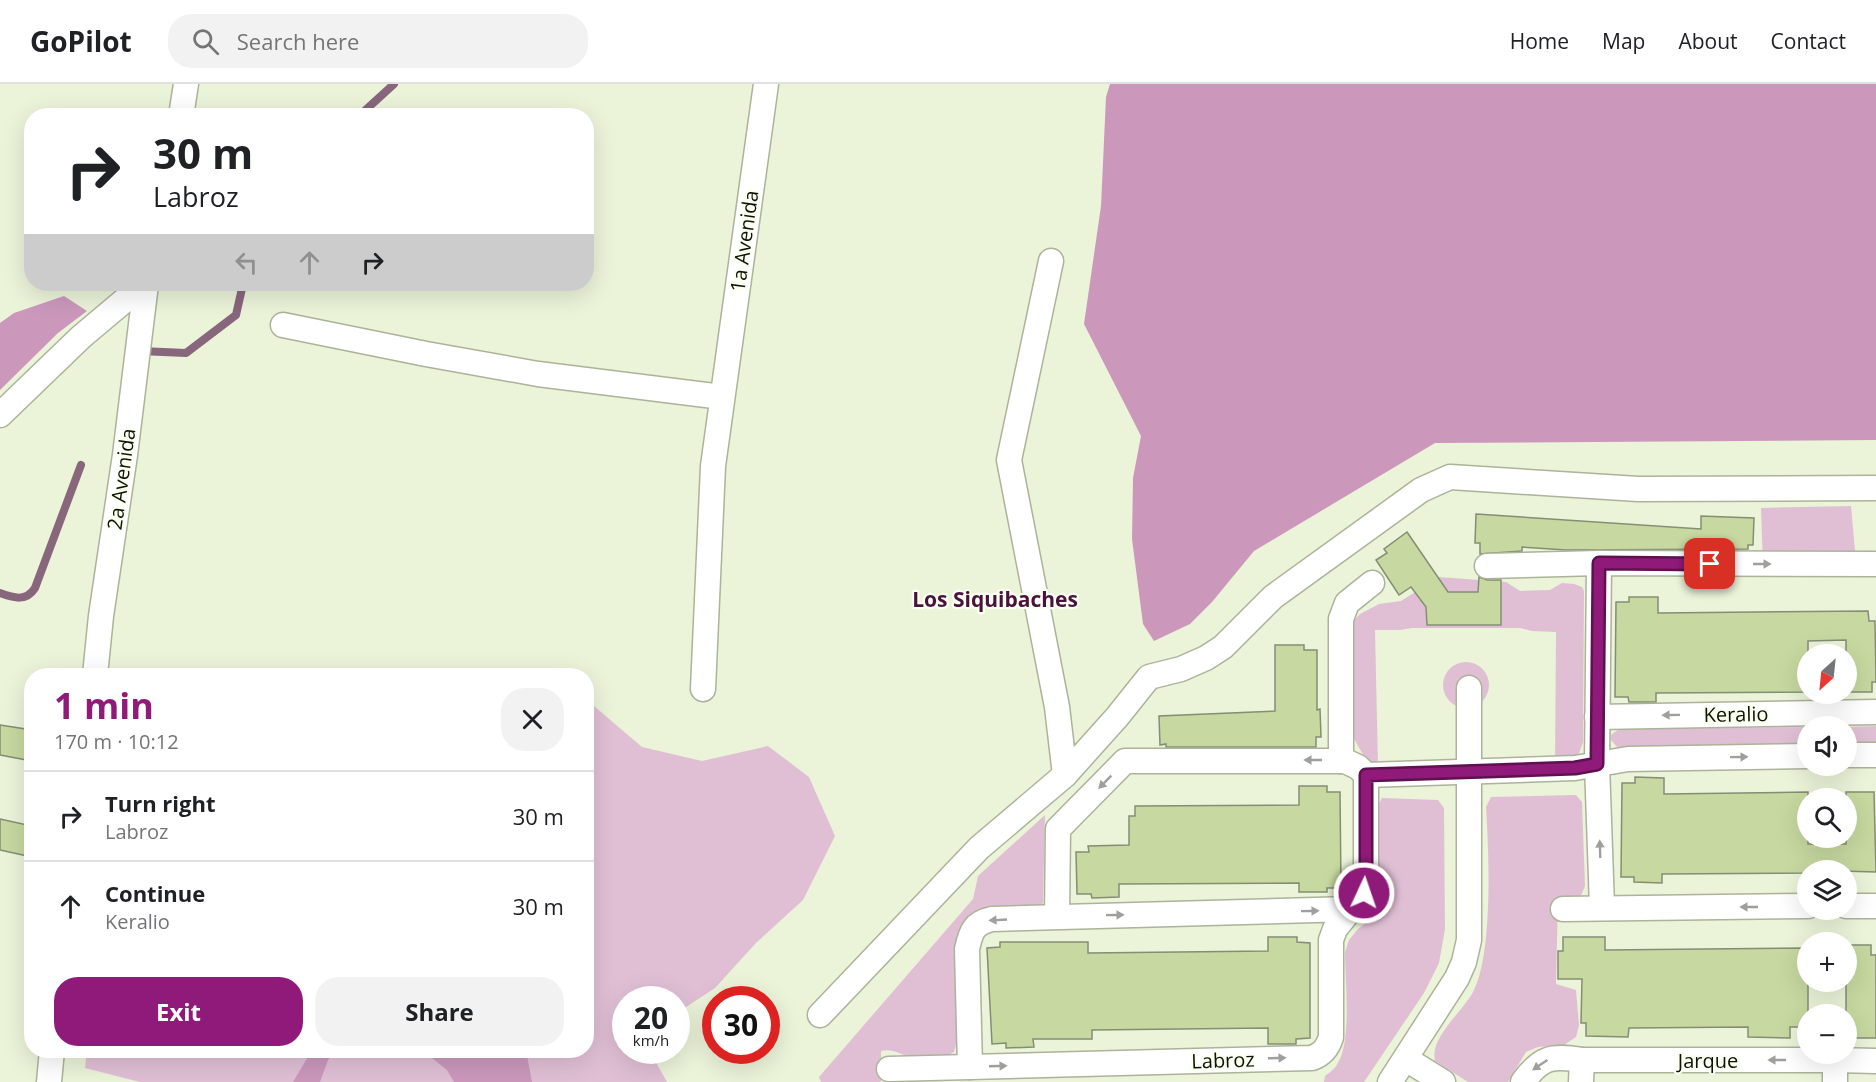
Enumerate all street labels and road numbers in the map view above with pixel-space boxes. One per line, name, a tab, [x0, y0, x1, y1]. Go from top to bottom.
street label: 1a Avenida	[724, 188, 764, 294]
street label: 2a Avenida	[101, 426, 141, 532]
street label: Keralio	[1703, 700, 1769, 728]
street label: Labroz	[1191, 1045, 1255, 1075]
street label: Jarque	[1676, 1047, 1738, 1074]

